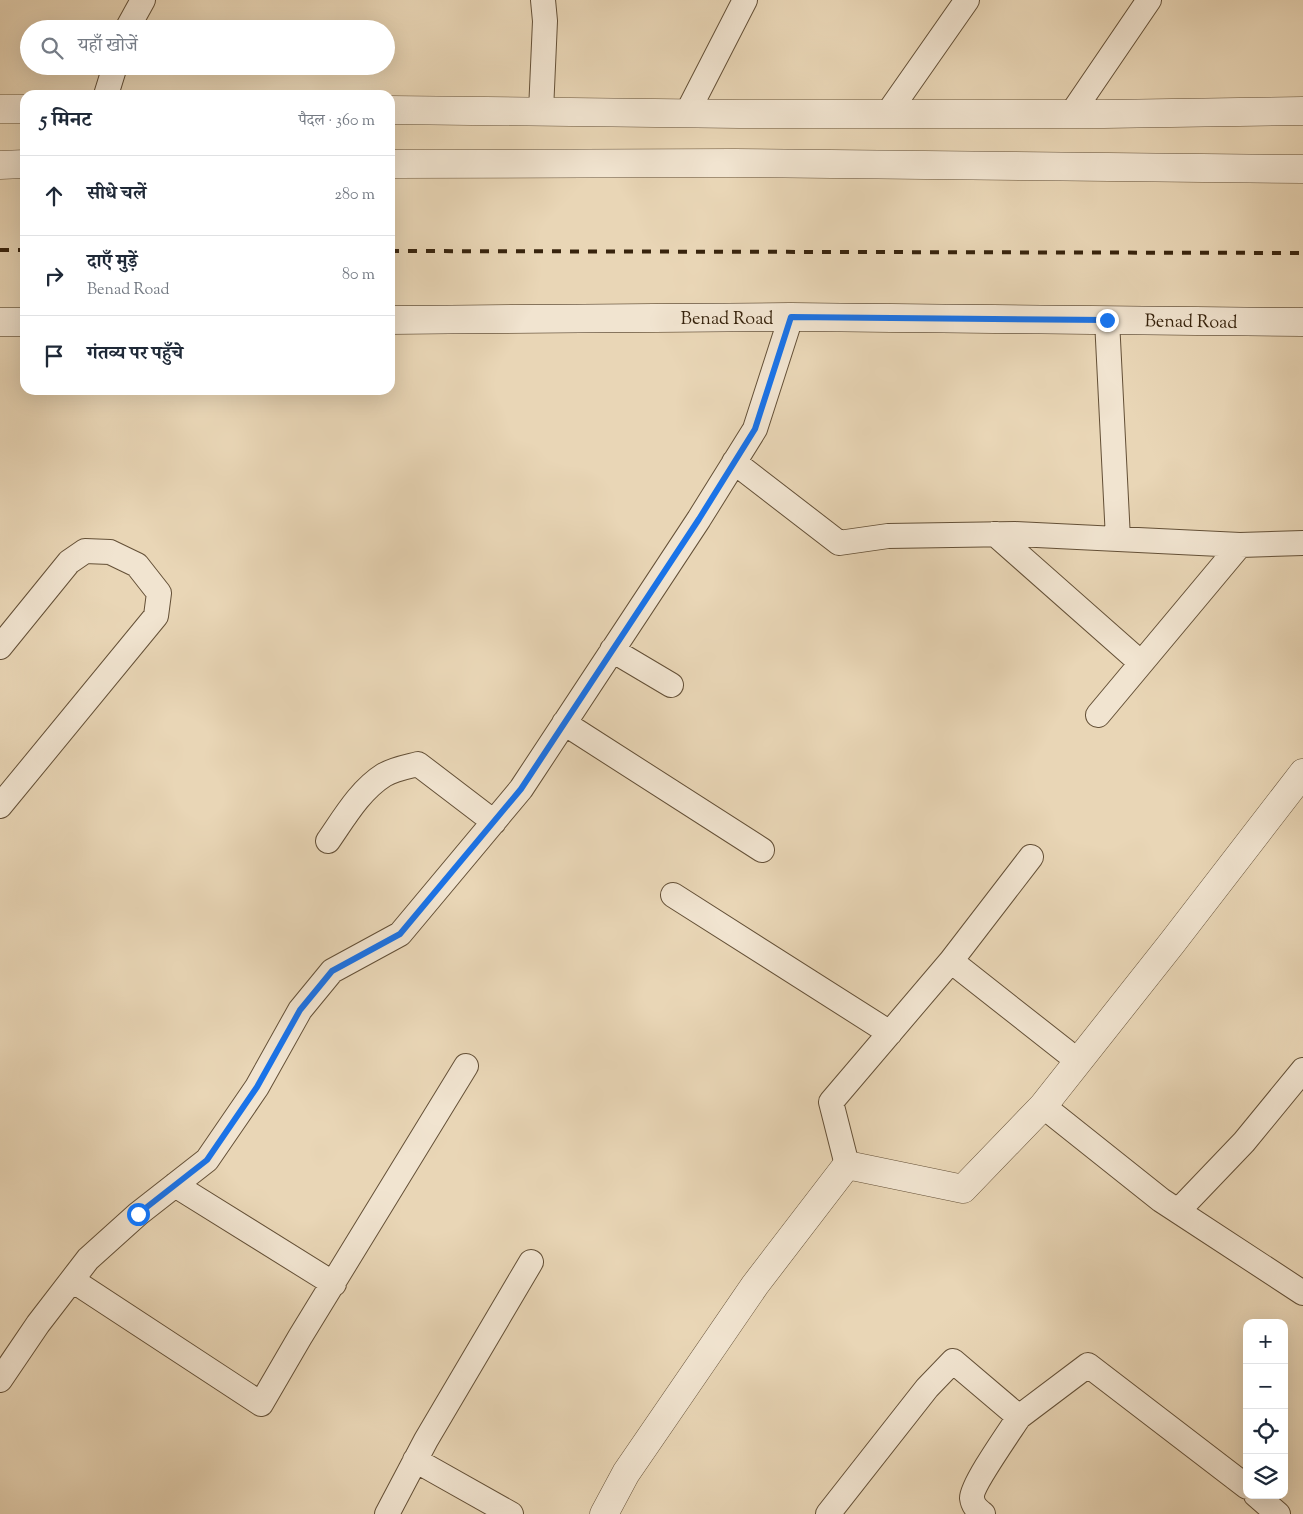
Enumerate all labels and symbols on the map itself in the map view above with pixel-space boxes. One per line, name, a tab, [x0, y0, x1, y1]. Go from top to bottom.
street label: Benad Road	[681, 307, 773, 333]
route end	[1096, 309, 1119, 332]
street label: Benad Road	[1144, 309, 1238, 337]
route start	[127, 1203, 150, 1226]

